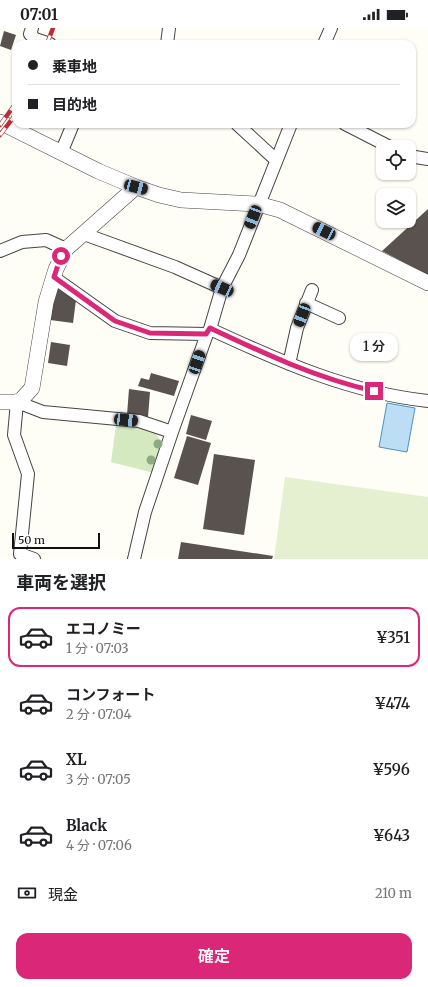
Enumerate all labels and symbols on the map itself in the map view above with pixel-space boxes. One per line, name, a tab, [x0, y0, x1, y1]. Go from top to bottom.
car	[123, 178, 149, 196]
car	[243, 204, 263, 230]
car	[311, 220, 337, 242]
route start	[52, 247, 70, 265]
car	[209, 278, 235, 298]
car	[292, 302, 312, 328]
callout: 1 分	[350, 333, 398, 361]
car	[187, 349, 207, 375]
route end	[365, 382, 383, 400]
car	[113, 413, 139, 427]
scale bar	[12, 531, 100, 550]

